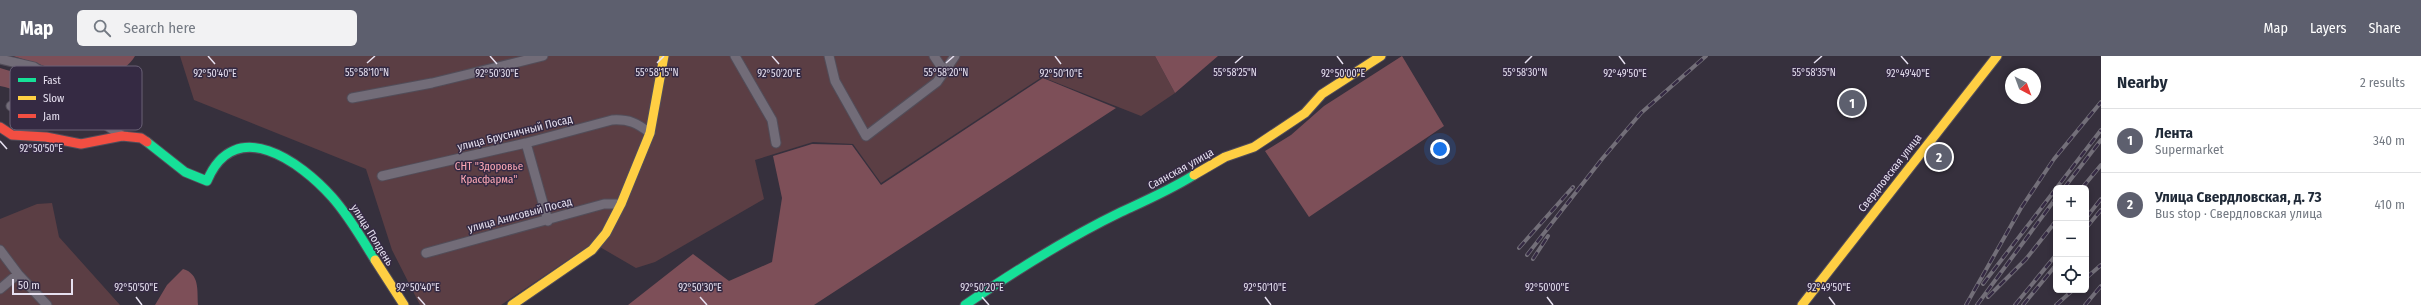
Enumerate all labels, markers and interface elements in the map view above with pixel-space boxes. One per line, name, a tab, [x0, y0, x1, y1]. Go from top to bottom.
search box	[77, 10, 357, 46]
text: Map	[20, 17, 53, 40]
icon: search	[91, 17, 113, 39]
text: Search here	[123, 19, 196, 37]
text: Map	[2264, 20, 2288, 37]
text: Layers	[2310, 20, 2346, 37]
text: Share	[2368, 20, 2401, 37]
legend	[10, 66, 142, 130]
text: 55°58'10"N	[345, 67, 389, 79]
text: 55°58'15"N	[635, 67, 679, 79]
text: 55°58'20"N	[924, 67, 968, 79]
text: 55°58'25"N	[1213, 67, 1257, 79]
text: 55°58'30"N	[1503, 67, 1547, 79]
text: 55°58'35"N	[1792, 67, 1836, 79]
text: 92°50'40"E	[193, 68, 237, 80]
text: 92°50'30"E	[475, 68, 519, 80]
text: 92°50'20"E	[757, 68, 801, 80]
text: 92°50'10"E	[1040, 68, 1083, 80]
text: 92°50'00"E	[1321, 68, 1365, 80]
text: 92°49'50"E	[1603, 68, 1647, 80]
text: 92°49'40"E	[1886, 68, 1930, 80]
north arrow	[2005, 68, 2041, 104]
text: Nearby	[2117, 72, 2168, 93]
text: Fast	[43, 74, 61, 87]
text: 2 results	[2360, 75, 2405, 90]
pin: 1	[1839, 88, 1865, 118]
text: Slow	[43, 92, 64, 105]
text: Jam	[43, 110, 60, 123]
street label: улица Брусничный Посад	[456, 112, 574, 154]
text: Лента	[2155, 124, 2193, 142]
street label: Свердловская улица	[1856, 131, 1924, 215]
text: 1	[2127, 133, 2133, 148]
text: 340 m	[2373, 133, 2405, 148]
your location	[1430, 139, 1450, 159]
pin: 2	[1926, 142, 1952, 172]
text: Supermarket	[2155, 142, 2224, 157]
text: 92°50'50"E	[19, 143, 63, 155]
street label: Саянская улица	[1146, 146, 1216, 192]
park label: СНТ "Здоровье Красфарма"	[455, 160, 523, 186]
map controls	[2053, 185, 2089, 293]
button: +	[2053, 185, 2089, 221]
text: Улица Свердловская, д. 73	[2155, 188, 2322, 206]
street label: улица Анисовый Посад	[467, 195, 574, 235]
text: 2	[2127, 197, 2133, 212]
text: 410 m	[2375, 197, 2405, 212]
street label: улица Полдень	[348, 202, 396, 268]
text: Bus stop · Свердловская улица	[2155, 206, 2322, 221]
button: −	[2053, 221, 2089, 257]
button: locate	[2053, 257, 2089, 293]
scale bar	[12, 277, 73, 296]
text: 50 m	[18, 279, 40, 292]
text: 92°50'50"E	[114, 282, 158, 294]
text: 92°50'40"E	[396, 282, 440, 294]
text: 92°50'30"E	[678, 282, 722, 294]
text: 92°50'20"E	[960, 282, 1004, 294]
text: 92°50'10"E	[1244, 282, 1287, 294]
text: 92°50'00"E	[1525, 282, 1569, 294]
text: 92°49'50"E	[1807, 282, 1851, 294]

